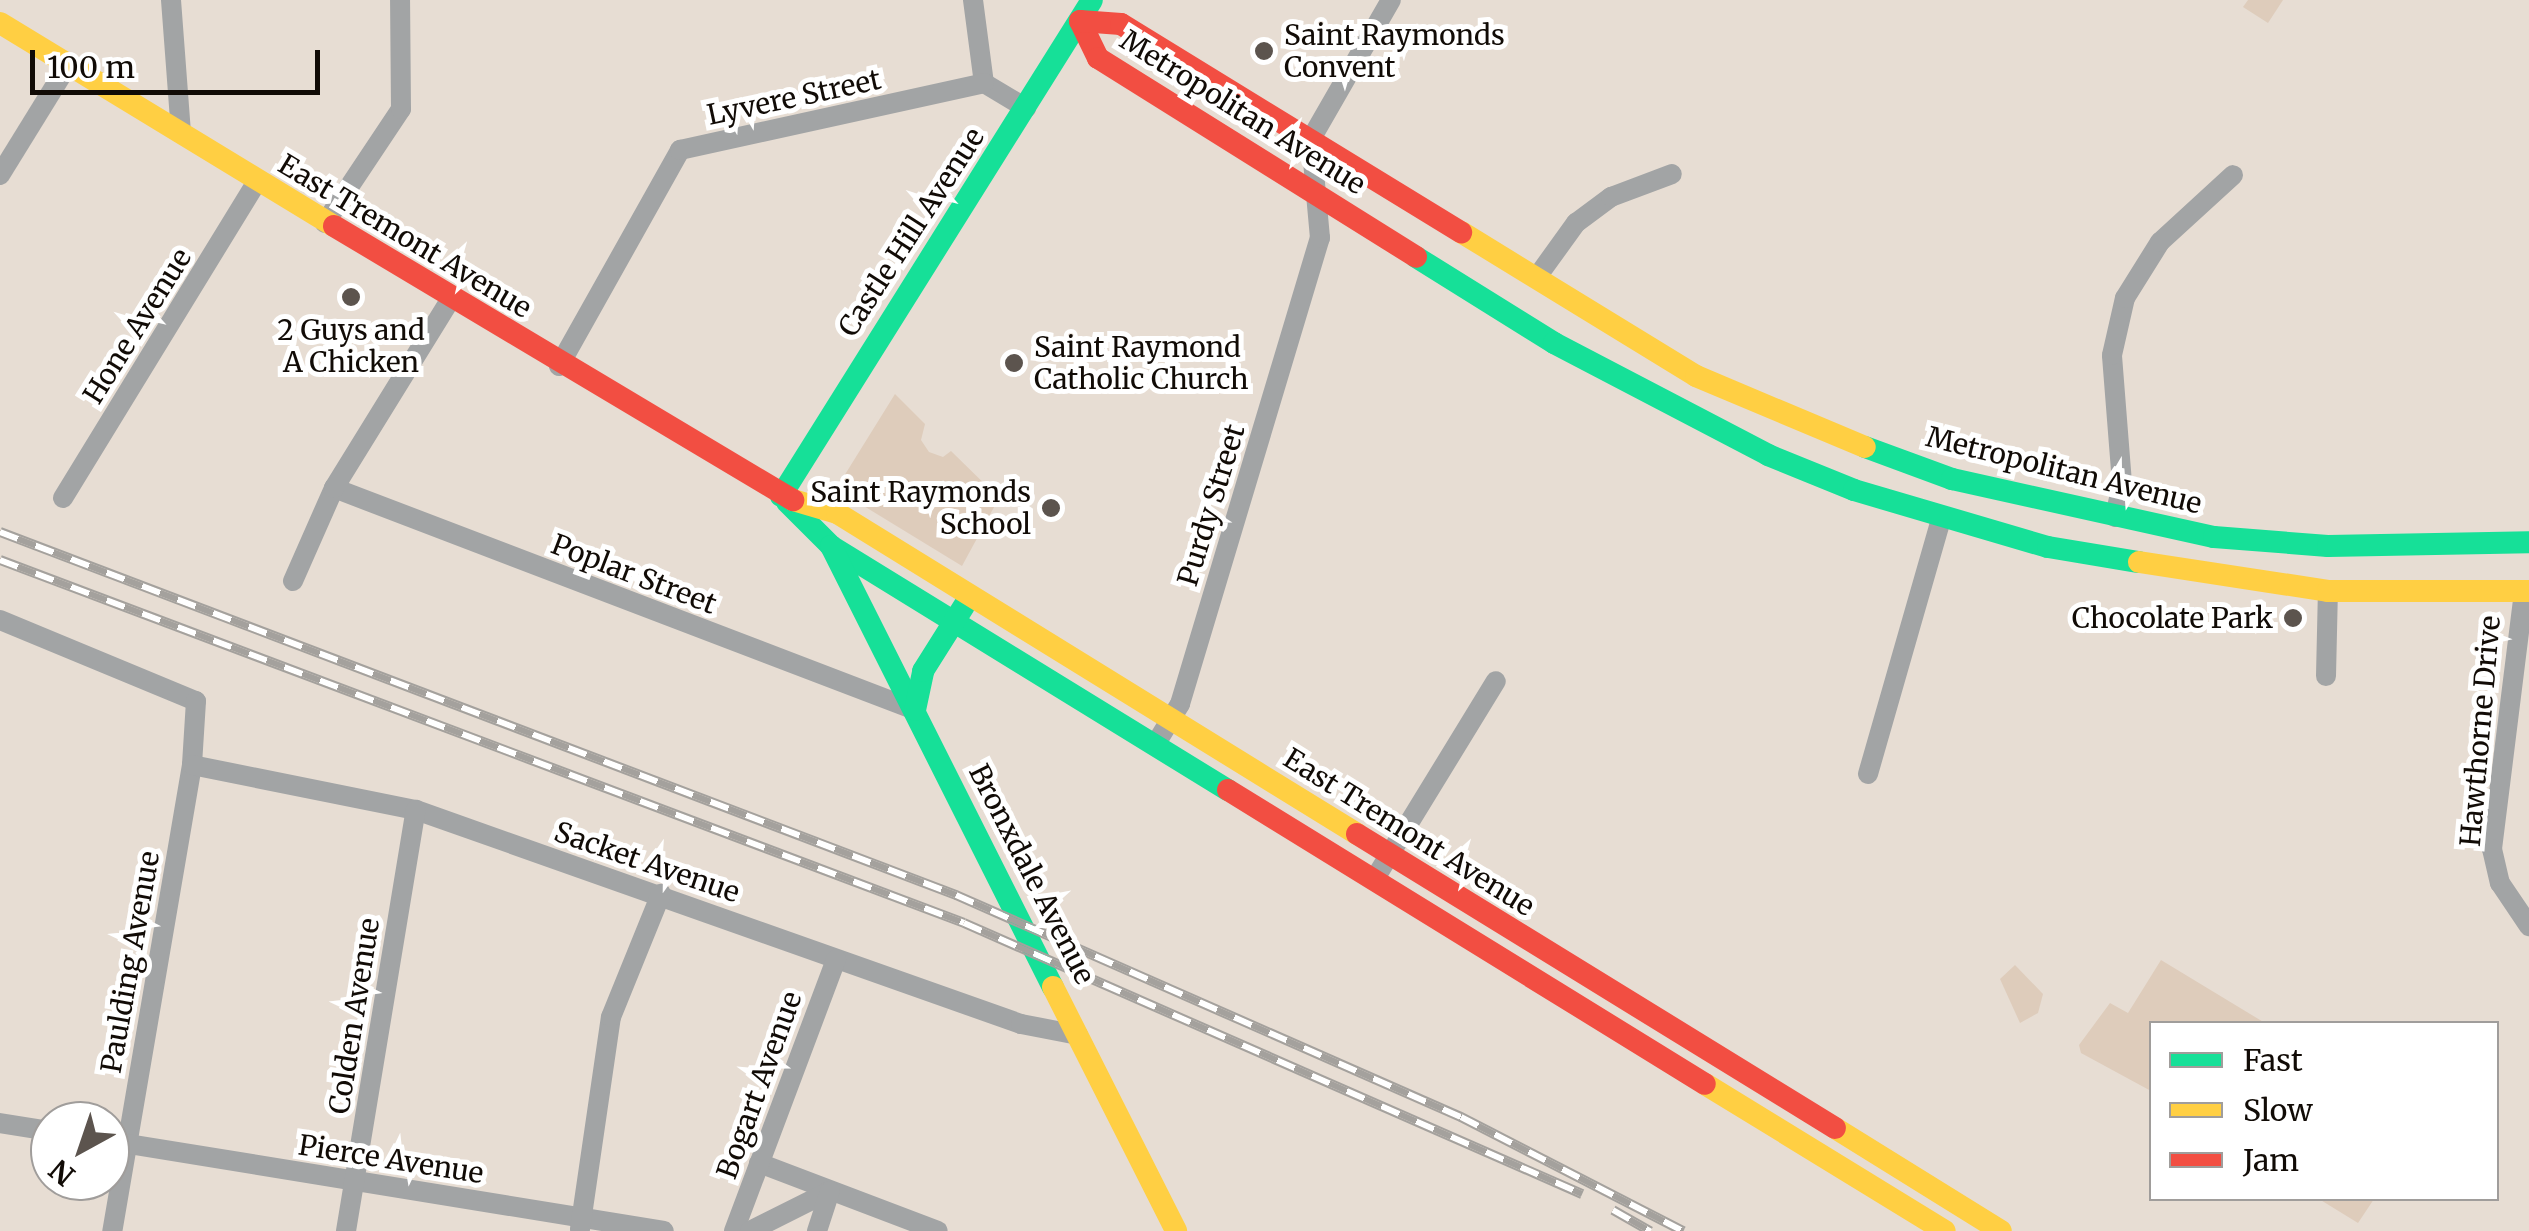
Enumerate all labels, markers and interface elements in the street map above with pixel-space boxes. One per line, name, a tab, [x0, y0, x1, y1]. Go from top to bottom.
place label: Saint Raymonds Convent	[1284, 18, 1505, 84]
street label: Metropolitan Avenue	[1114, 23, 1372, 201]
scale bar	[35, 30, 325, 92]
marker: Saint Raymonds Convent	[1253, 40, 1275, 62]
text: 100 m	[47, 48, 135, 86]
street label: Lyvere Street	[704, 62, 884, 132]
street label: Castle Hill Avenue	[831, 121, 991, 343]
street label: East Tremont Avenue	[273, 147, 537, 325]
street label: Hone Avenue	[76, 242, 198, 410]
marker: 2 Guys and A Chicken	[340, 286, 362, 308]
place label: 2 Guys and A Chicken	[277, 313, 425, 379]
place label: Saint Raymond Catholic Church	[1034, 330, 1249, 396]
marker: Saint Raymond Catholic Church	[1003, 352, 1025, 374]
street label: Purdy Street	[1171, 420, 1251, 590]
street label: Metropolitan Avenue	[1923, 420, 2205, 520]
place label: Saint Raymonds School	[810, 475, 1031, 541]
marker: Saint Raymonds School	[1040, 497, 1062, 519]
street label: Poplar Street	[547, 527, 721, 621]
place label: Chocolate Park	[2072, 601, 2273, 635]
marker: Chocolate Park	[2282, 607, 2304, 629]
street label: Hawthorne Drive	[2453, 614, 2507, 848]
street label: East Tremont Avenue	[1278, 741, 1540, 923]
street label: Bronxdale Avenue	[962, 759, 1102, 989]
street label: Sacket Avenue	[550, 815, 744, 909]
street label: Paulding Avenue	[94, 849, 166, 1075]
street label: Colden Avenue	[322, 916, 386, 1116]
street label: Bogart Avenue	[710, 987, 808, 1183]
legend	[2149, 1021, 2499, 1201]
text: Fast	[2243, 1041, 2303, 1079]
text: Slow	[2243, 1091, 2313, 1129]
north arrow	[30, 1101, 130, 1201]
street label: Pierce Avenue	[296, 1128, 486, 1190]
text: Jam	[2243, 1141, 2299, 1179]
text: N	[42, 1152, 82, 1193]

